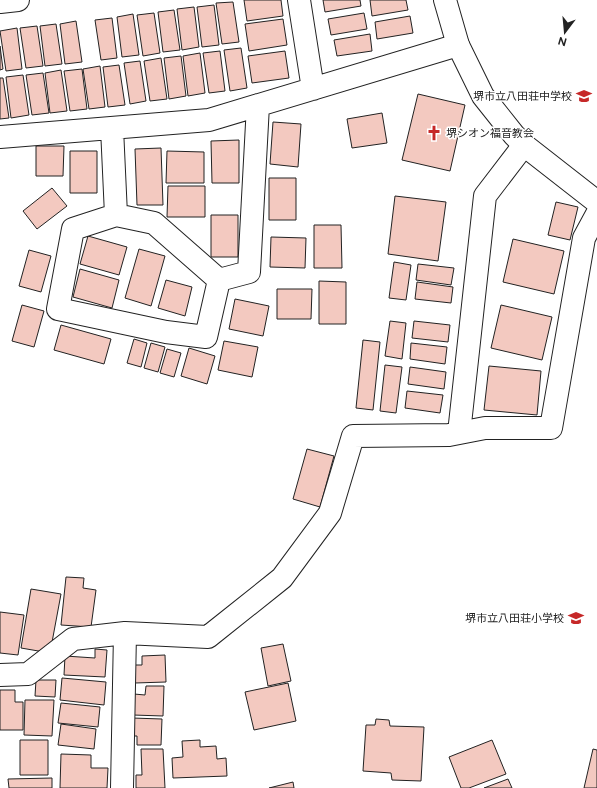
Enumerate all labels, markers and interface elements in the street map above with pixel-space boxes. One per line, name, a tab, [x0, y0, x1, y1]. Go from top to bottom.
north arrow	[545, 12, 585, 52]
text: N	[556, 34, 568, 49]
school or university icon: 堺市立八田荘中学校	[575, 87, 593, 105]
place label: 堺市立八田荘中学校	[473, 90, 572, 103]
church icon: 堺シオン福音教会	[425, 124, 443, 142]
place label: 堺シオン福音教会	[446, 127, 534, 140]
school or university icon: 堺市立八田荘小学校	[567, 609, 585, 627]
place label: 堺市立八田荘小学校	[465, 612, 564, 625]

